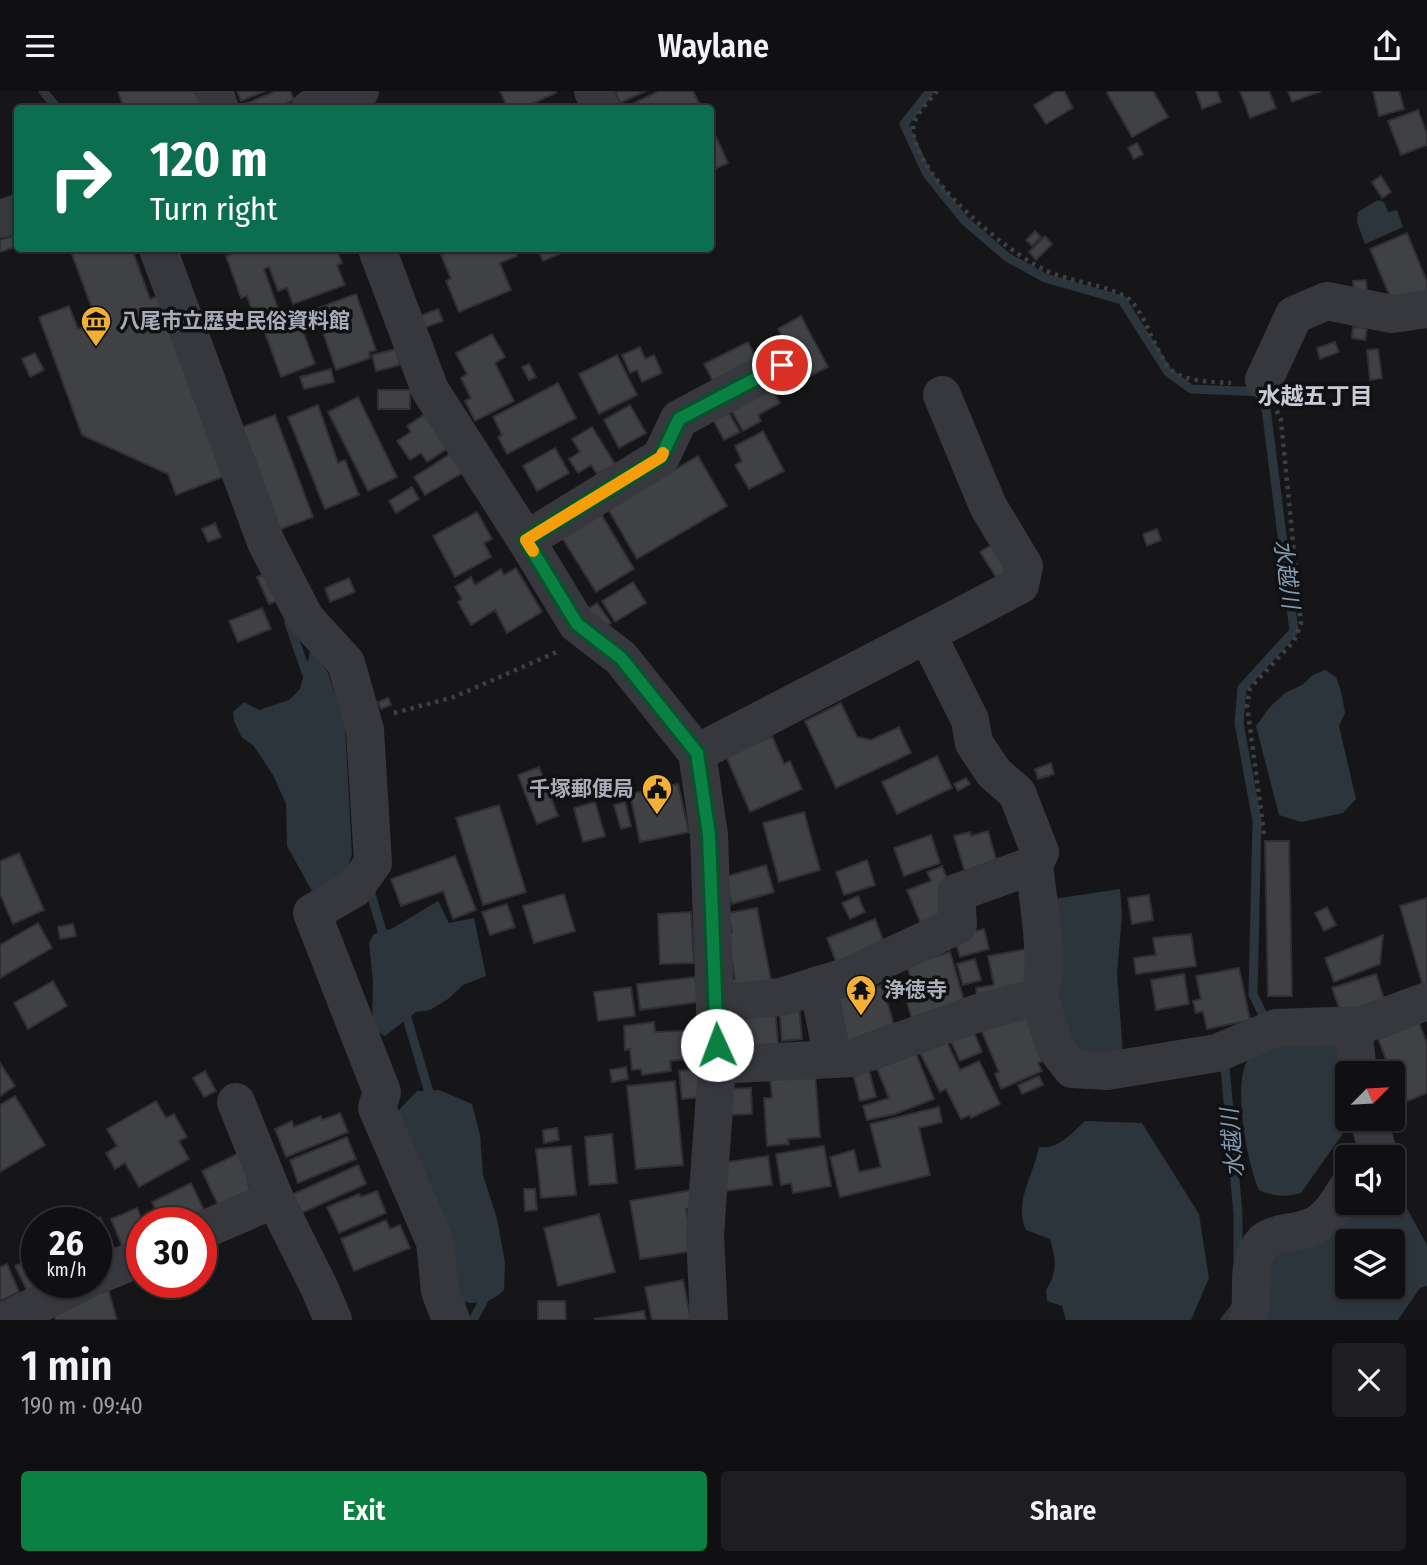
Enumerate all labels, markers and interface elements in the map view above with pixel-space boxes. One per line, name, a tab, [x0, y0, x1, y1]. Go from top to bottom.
icon: menu	[21, 27, 59, 65]
text: Waylane	[658, 27, 769, 65]
icon: share	[1368, 27, 1406, 65]
text: 120 m	[150, 130, 268, 189]
icon: right	[35, 133, 126, 224]
text: Turn right	[150, 190, 277, 228]
museum icon: 八尾市立歴史民俗資料館	[79, 304, 113, 348]
place label: 八尾市立歴史民俗資料館	[119, 308, 350, 334]
pin	[752, 335, 812, 395]
icon: arrive	[763, 346, 801, 384]
district label: 水越五丁目	[1258, 382, 1373, 410]
water label: 水越川	[1269, 538, 1305, 613]
public building icon: 千塚郵便局	[640, 772, 674, 816]
place label: 千塚郵便局	[529, 776, 634, 802]
temple icon: 浄徳寺	[844, 973, 878, 1017]
place label: 浄徳寺	[884, 977, 947, 1003]
position arrow	[680, 1008, 754, 1082]
north arrow	[1335, 1061, 1405, 1131]
map controls	[1335, 1061, 1405, 1299]
water label: 水越川	[1215, 1104, 1249, 1179]
button: sound	[1335, 1145, 1405, 1215]
speed limit sign: 30	[126, 1207, 217, 1298]
text: 26	[49, 1222, 84, 1264]
button: layers	[1335, 1229, 1405, 1299]
text: km/h	[46, 1259, 87, 1281]
text: 1 min	[21, 1341, 112, 1391]
button: close	[1332, 1343, 1406, 1417]
text: 190 m · 09:40	[21, 1392, 143, 1420]
button: Exit	[21, 1471, 707, 1551]
button: Share	[721, 1471, 1406, 1551]

